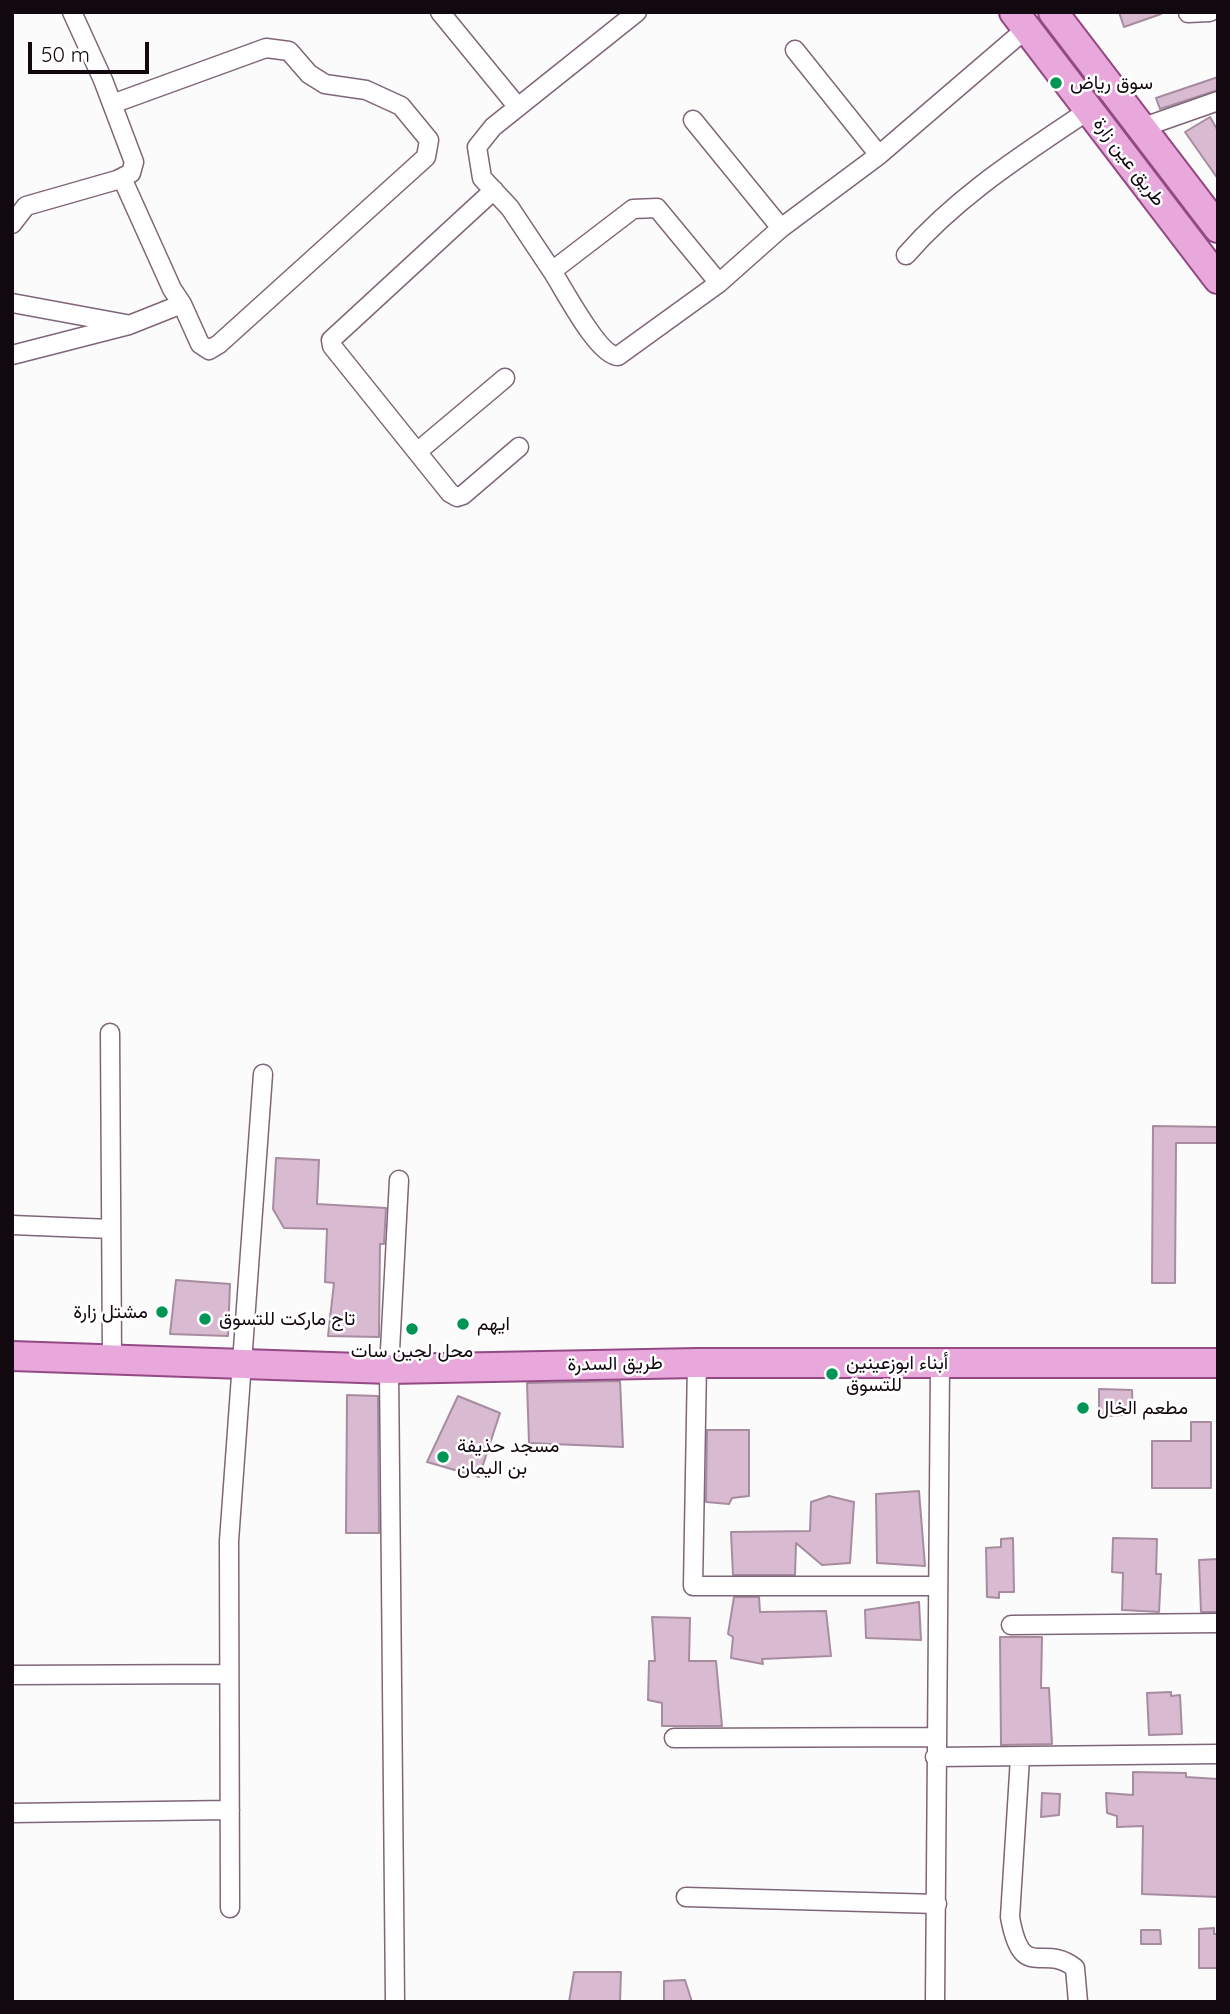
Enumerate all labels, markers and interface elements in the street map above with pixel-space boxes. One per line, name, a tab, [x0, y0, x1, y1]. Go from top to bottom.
scale bar	[32, 28, 152, 72]
text: 50 m	[41, 41, 90, 67]
place label: سوق رياض	[1070, 72, 1153, 94]
marker: سوق رياض	[1048, 75, 1064, 91]
street label: طريق عين زارة	[1088, 113, 1170, 211]
place label: مشتل زارة	[73, 1301, 148, 1323]
marker: مشتل زارة	[154, 1304, 170, 1320]
place label: تاج ماركت للتسوق	[219, 1308, 355, 1330]
marker: تاج ماركت للتسوق	[197, 1311, 213, 1327]
place label: ايهم	[477, 1313, 510, 1335]
marker: ايهم	[455, 1316, 471, 1332]
marker: محل لجين سات	[404, 1321, 420, 1337]
place label: محل لجين سات	[351, 1340, 473, 1362]
street label: طريق السدرة	[567, 1352, 663, 1376]
place label: أبناء ابوزعينين للتسوق	[846, 1352, 948, 1396]
marker: أبناء ابوزعينين للتسوق	[824, 1366, 840, 1382]
place label: مطعم الخال	[1097, 1397, 1188, 1419]
marker: مطعم الخال	[1075, 1400, 1091, 1416]
place label: مسجد حذيفة بن اليمان	[457, 1435, 559, 1479]
marker: مسجد حذيفة بن اليمان	[435, 1449, 451, 1465]

